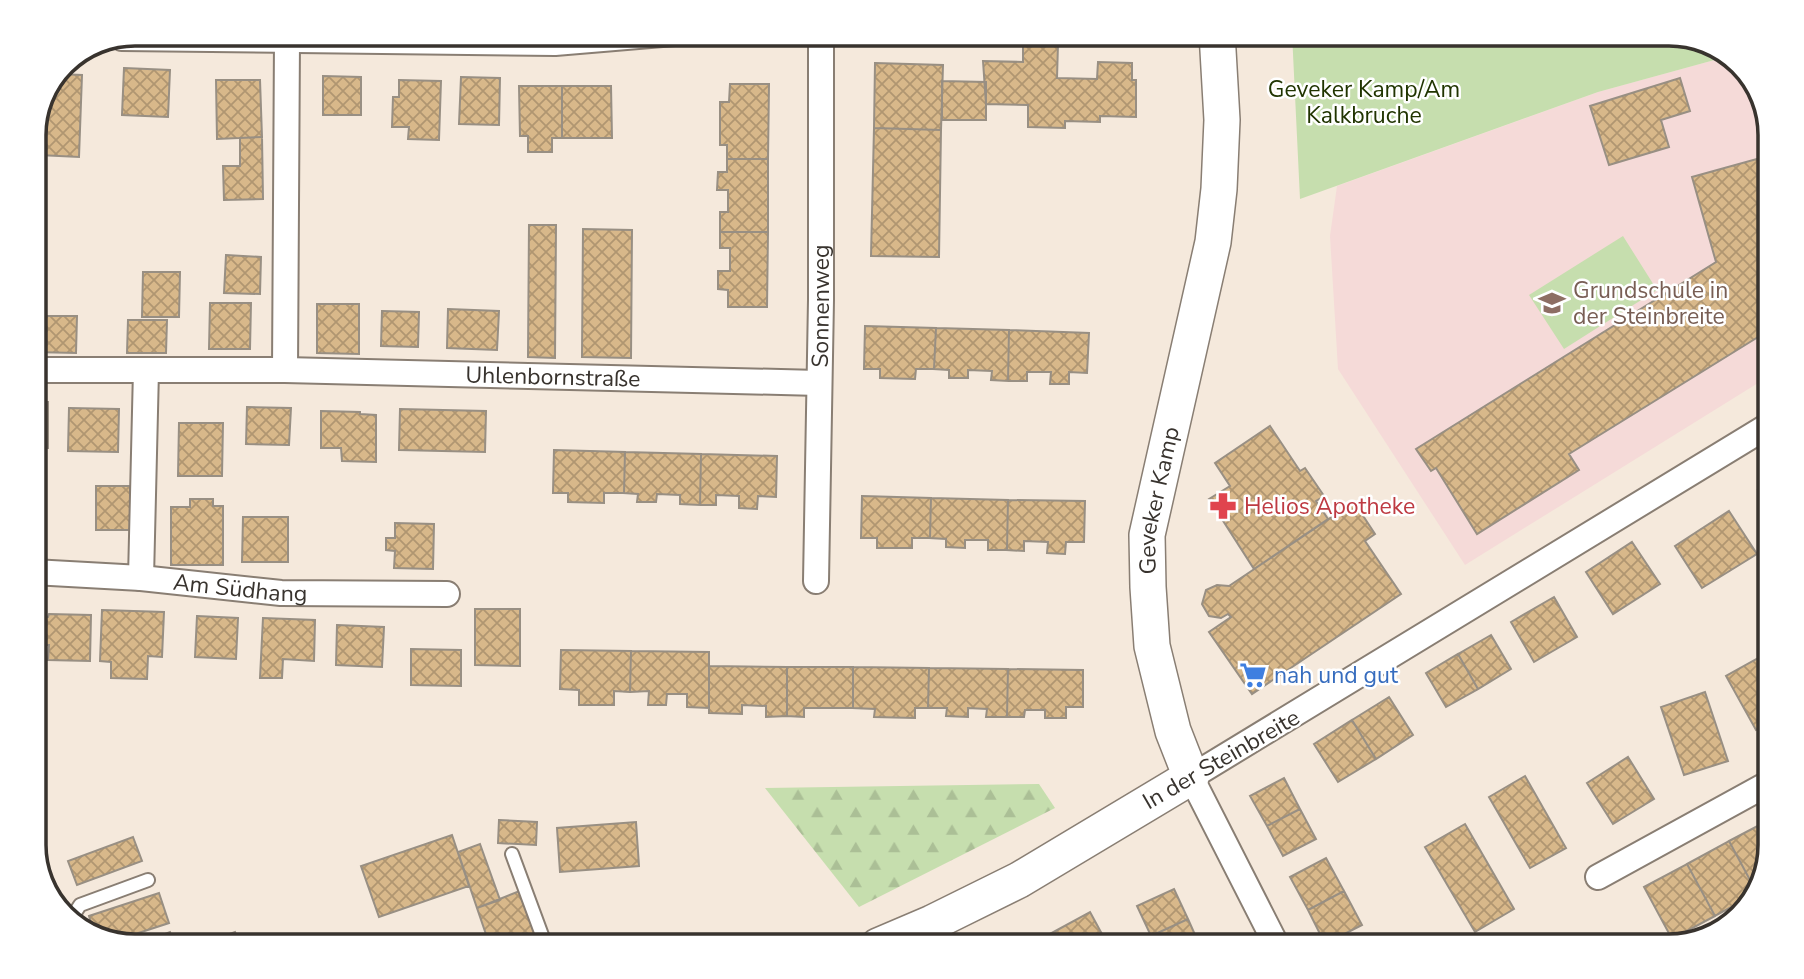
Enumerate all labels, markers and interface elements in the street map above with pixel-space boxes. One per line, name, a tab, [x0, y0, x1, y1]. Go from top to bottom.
park label: Geveker Kamp/Am Kalkbruche	[1268, 74, 1460, 131]
street label: Sonnenweg	[805, 244, 837, 368]
place label: Grundschule in der Steinbreite	[1573, 275, 1728, 332]
school or university icon: Grundschule in der Steinbreite	[1537, 288, 1567, 318]
street label: Uhlenbornstraße	[465, 359, 641, 395]
street label: Geveker Kamp	[1132, 424, 1187, 575]
pharmacy icon: Helios Apotheke	[1208, 491, 1238, 521]
place label: Helios Apotheke	[1244, 491, 1415, 522]
street label: Am Südhang	[172, 567, 307, 609]
supermarket icon: nah und gut	[1238, 660, 1268, 690]
place label: nah und gut	[1274, 660, 1399, 691]
street label: In der Steinbreite	[1137, 702, 1305, 817]

